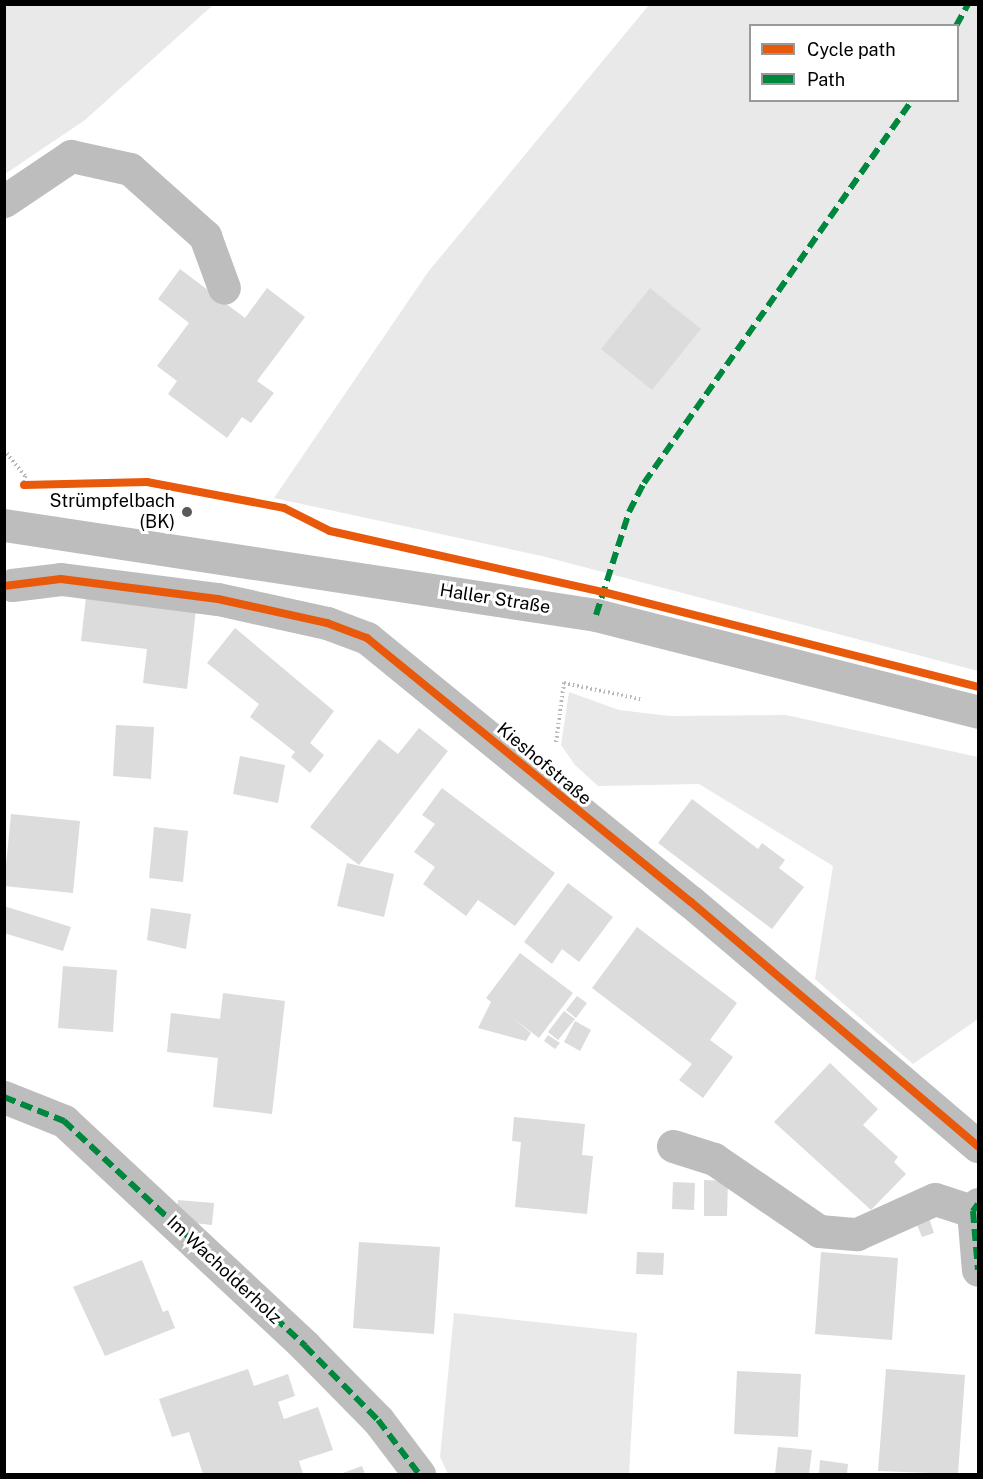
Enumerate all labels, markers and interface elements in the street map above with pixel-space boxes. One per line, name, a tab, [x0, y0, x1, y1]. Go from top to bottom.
legend	[749, 24, 959, 102]
text: Cycle path	[807, 39, 896, 60]
text: Path	[807, 69, 845, 90]
place label: Strümpfelbach (BK)	[50, 491, 175, 534]
marker: Strümpfelbach (BK)	[180, 505, 194, 519]
street label: Haller Straße	[438, 580, 552, 618]
street label: Kieshofstraße	[492, 718, 596, 810]
street label: Im Wacholderholz	[162, 1211, 286, 1329]

